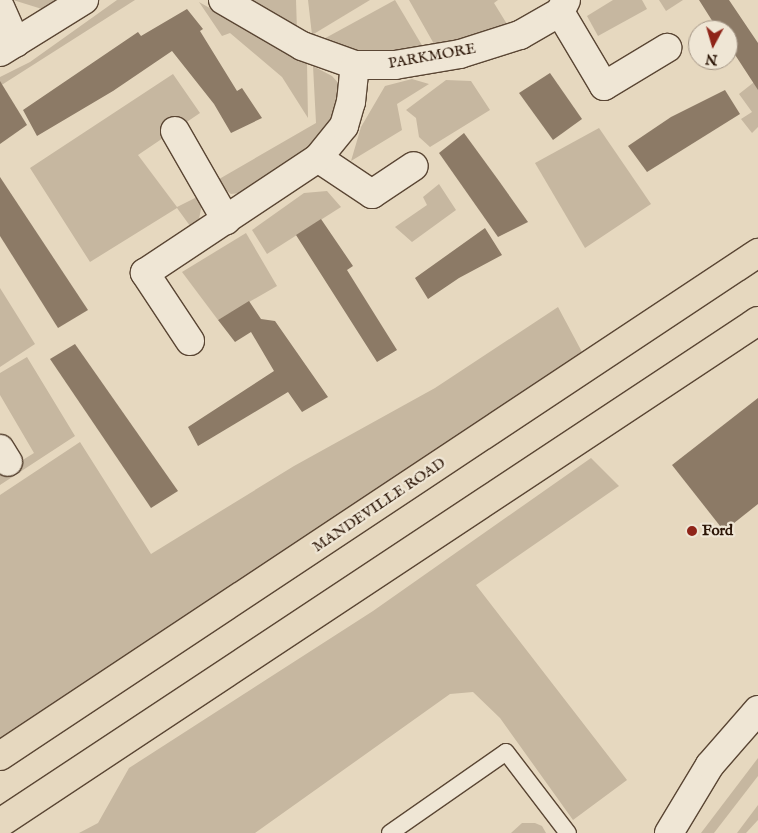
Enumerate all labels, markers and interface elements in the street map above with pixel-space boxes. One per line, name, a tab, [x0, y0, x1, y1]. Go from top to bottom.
north arrow	[688, 20, 738, 70]
street label: PARKMORE	[387, 39, 477, 73]
text: N	[705, 49, 719, 69]
street label: MANDEVILLE ROAD	[309, 454, 449, 556]
place label: Ford	[702, 522, 733, 540]
marker: Ford	[686, 525, 698, 537]

